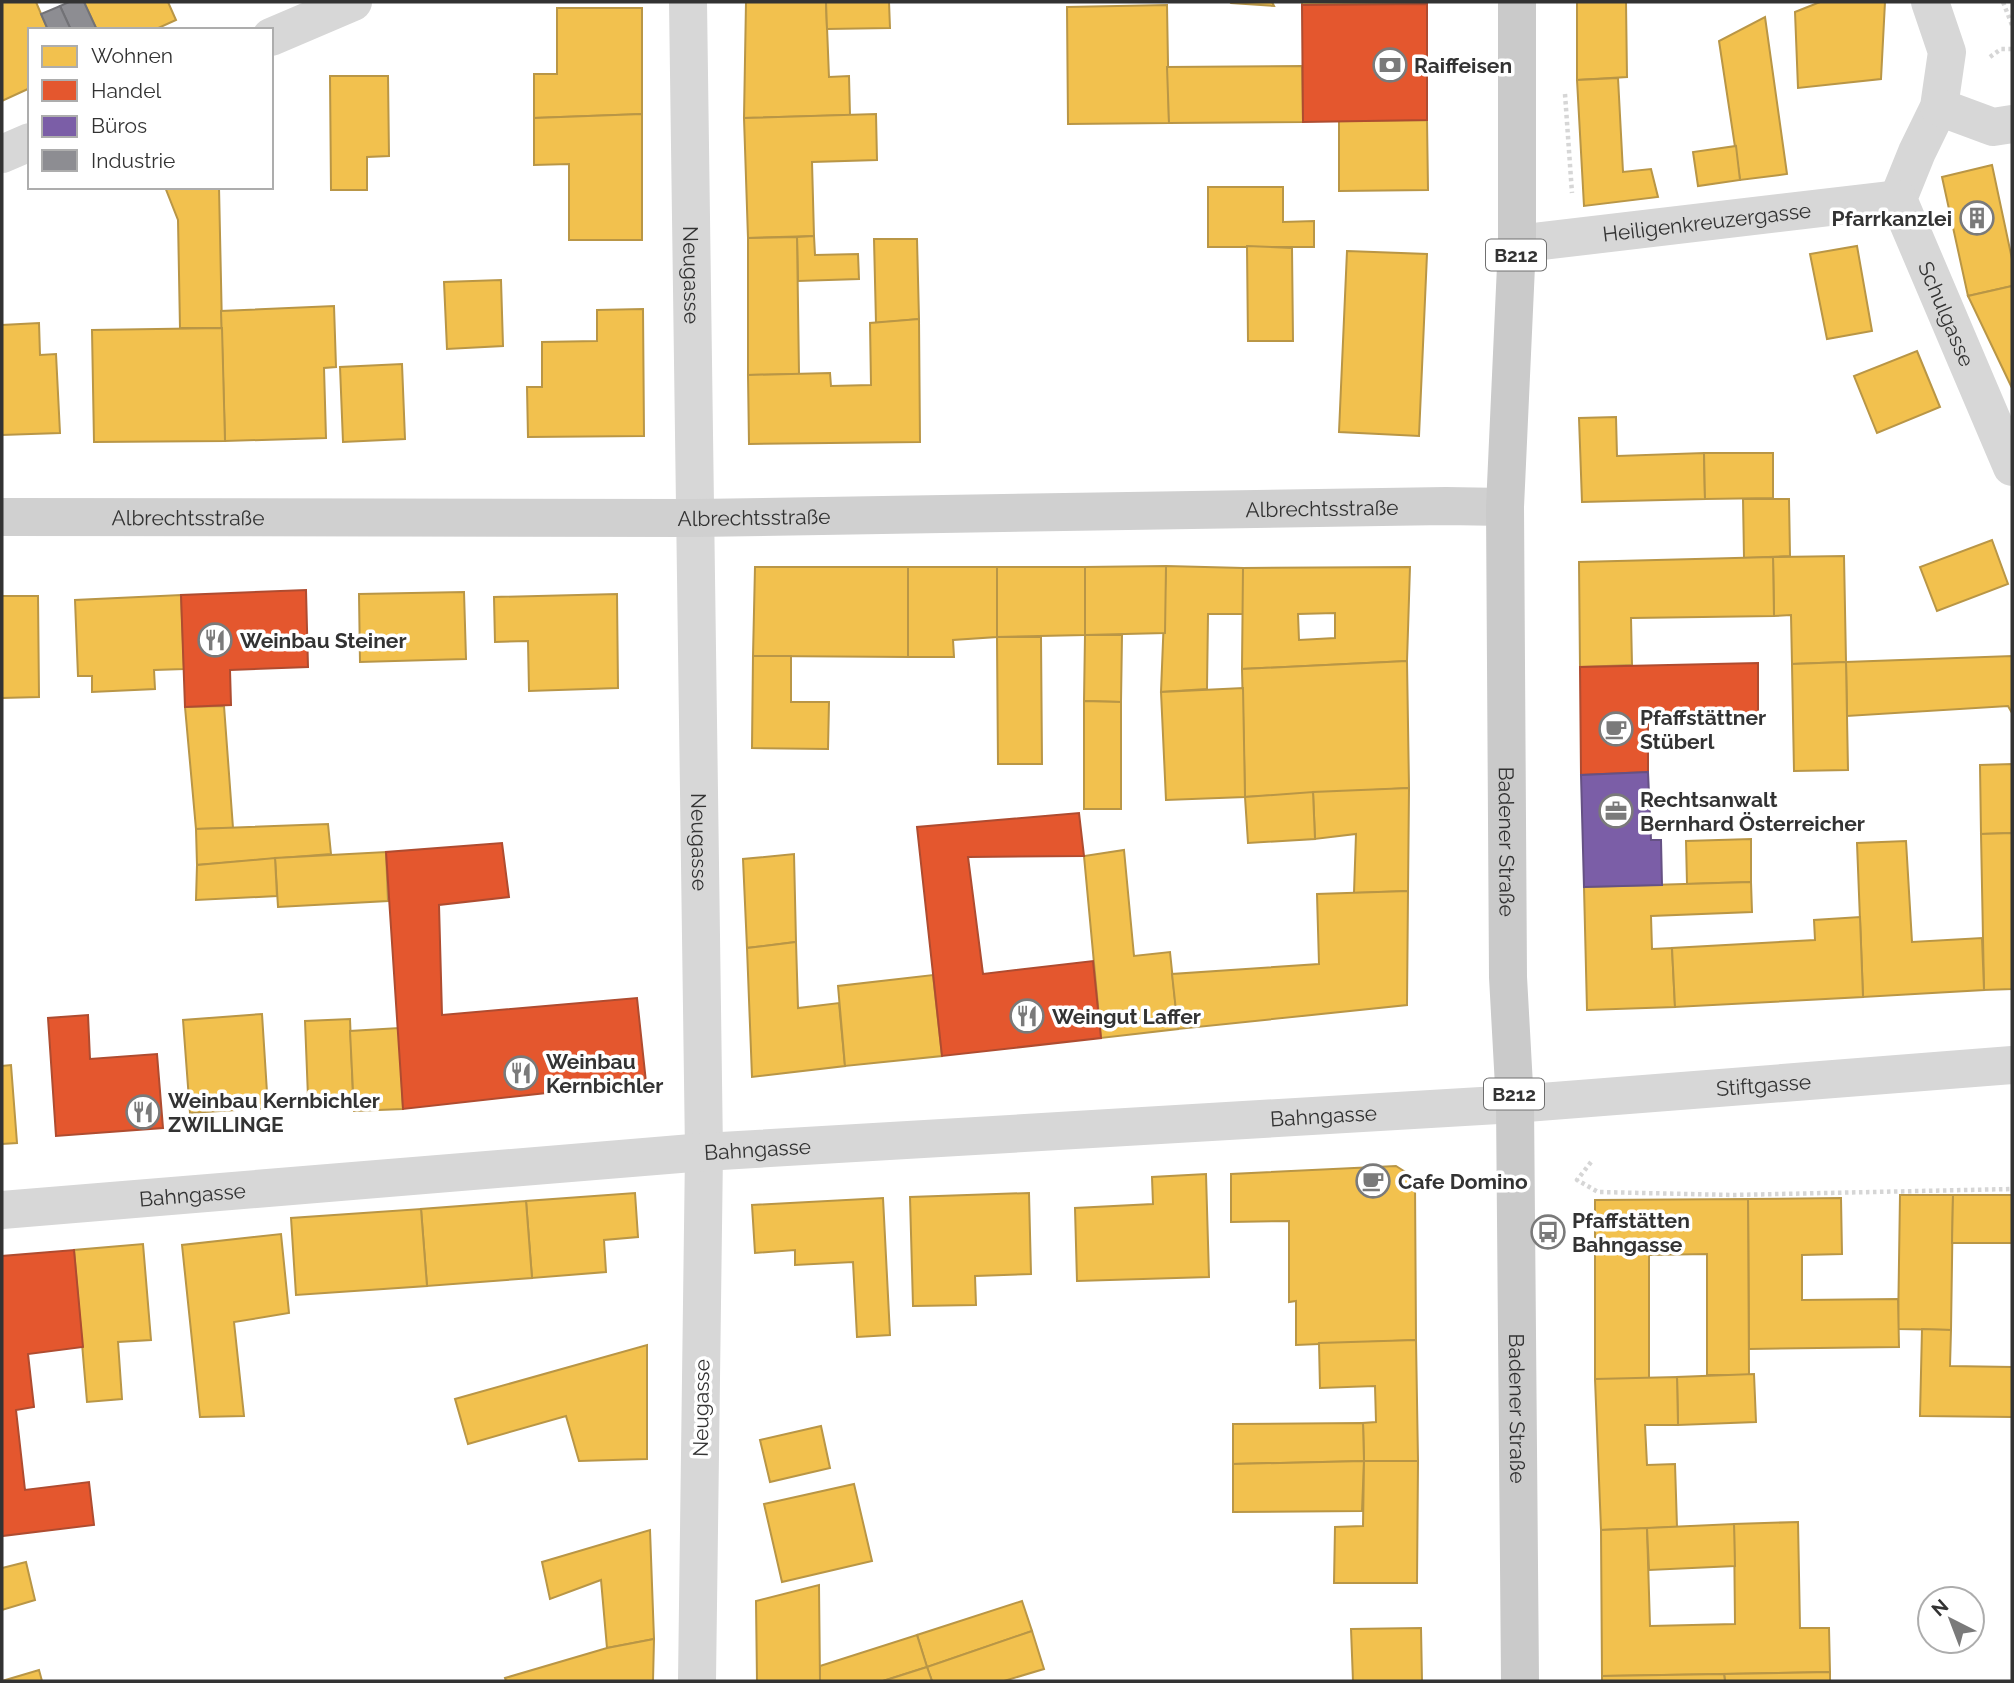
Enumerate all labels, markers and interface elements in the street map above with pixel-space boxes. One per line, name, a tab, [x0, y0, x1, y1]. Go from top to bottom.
legend	[28, 28, 273, 189]
text: Wohnen	[91, 43, 173, 68]
bank icon: Raiffeisen	[1371, 46, 1409, 84]
place label: Raiffeisen	[1414, 53, 1512, 78]
text: Handel	[91, 78, 161, 103]
text: Büros	[91, 113, 147, 138]
text: Industrie	[91, 148, 175, 173]
street label: Heiligenkreuzergasse	[1601, 197, 1812, 246]
building icon: Pfarrkanzlei	[1958, 199, 1996, 237]
place label: Pfarrkanzlei	[1832, 206, 1952, 231]
street label: Neugasse	[679, 226, 705, 324]
road number: B212	[1486, 240, 1546, 270]
street label: Schulgasse	[1913, 258, 1980, 370]
street label: Albrechtsstraße	[1245, 494, 1399, 522]
street label: Albrechtsstraße	[677, 503, 831, 531]
street label: Albrechtsstraße	[111, 505, 265, 530]
restaurant icon: Weinbau Steiner	[196, 621, 234, 659]
place label: Weinbau Steiner	[240, 628, 407, 653]
place label: Pfaffstättner Stüberl	[1640, 705, 1766, 754]
cafe icon: Pfaffstättner Stüberl	[1597, 710, 1635, 748]
street label: Badener Straße	[1494, 767, 1520, 917]
place label: Rechtsanwalt Bernhard Österreicher	[1640, 787, 1865, 836]
office icon: Rechtsanwalt Bernhard Österreicher	[1597, 792, 1635, 830]
street label: Neugasse	[687, 793, 713, 891]
restaurant icon: Weingut Laffer	[1008, 997, 1046, 1035]
place label: Weingut Laffer	[1052, 1004, 1201, 1029]
place label: Weinbau Kernbichler	[546, 1049, 663, 1098]
restaurant icon: Weinbau Kernbichler	[502, 1054, 540, 1092]
street label: Stiftgasse	[1715, 1068, 1812, 1101]
road number: B212	[1484, 1078, 1544, 1110]
place label: Weinbau Kernbichler ZWILLINGE	[168, 1088, 380, 1137]
restaurant icon: Weinbau Kernbichler ZWILLINGE	[124, 1093, 162, 1131]
street label: Bahngasse	[1269, 1100, 1378, 1131]
street label: Bahngasse	[703, 1133, 812, 1164]
cafe icon: Cafe Domino	[1354, 1162, 1392, 1200]
place label: Cafe Domino	[1398, 1169, 1528, 1194]
street label: Bahngasse	[138, 1177, 247, 1211]
place label: Pfaffstätten Bahngasse	[1572, 1208, 1690, 1257]
bus stop icon: Pfaffstätten Bahngasse	[1529, 1213, 1567, 1251]
street label: Badener Straße	[1504, 1333, 1531, 1484]
street label: Neugasse	[688, 1359, 714, 1457]
north arrow	[1916, 1585, 1986, 1655]
text: N	[1927, 1594, 1952, 1620]

